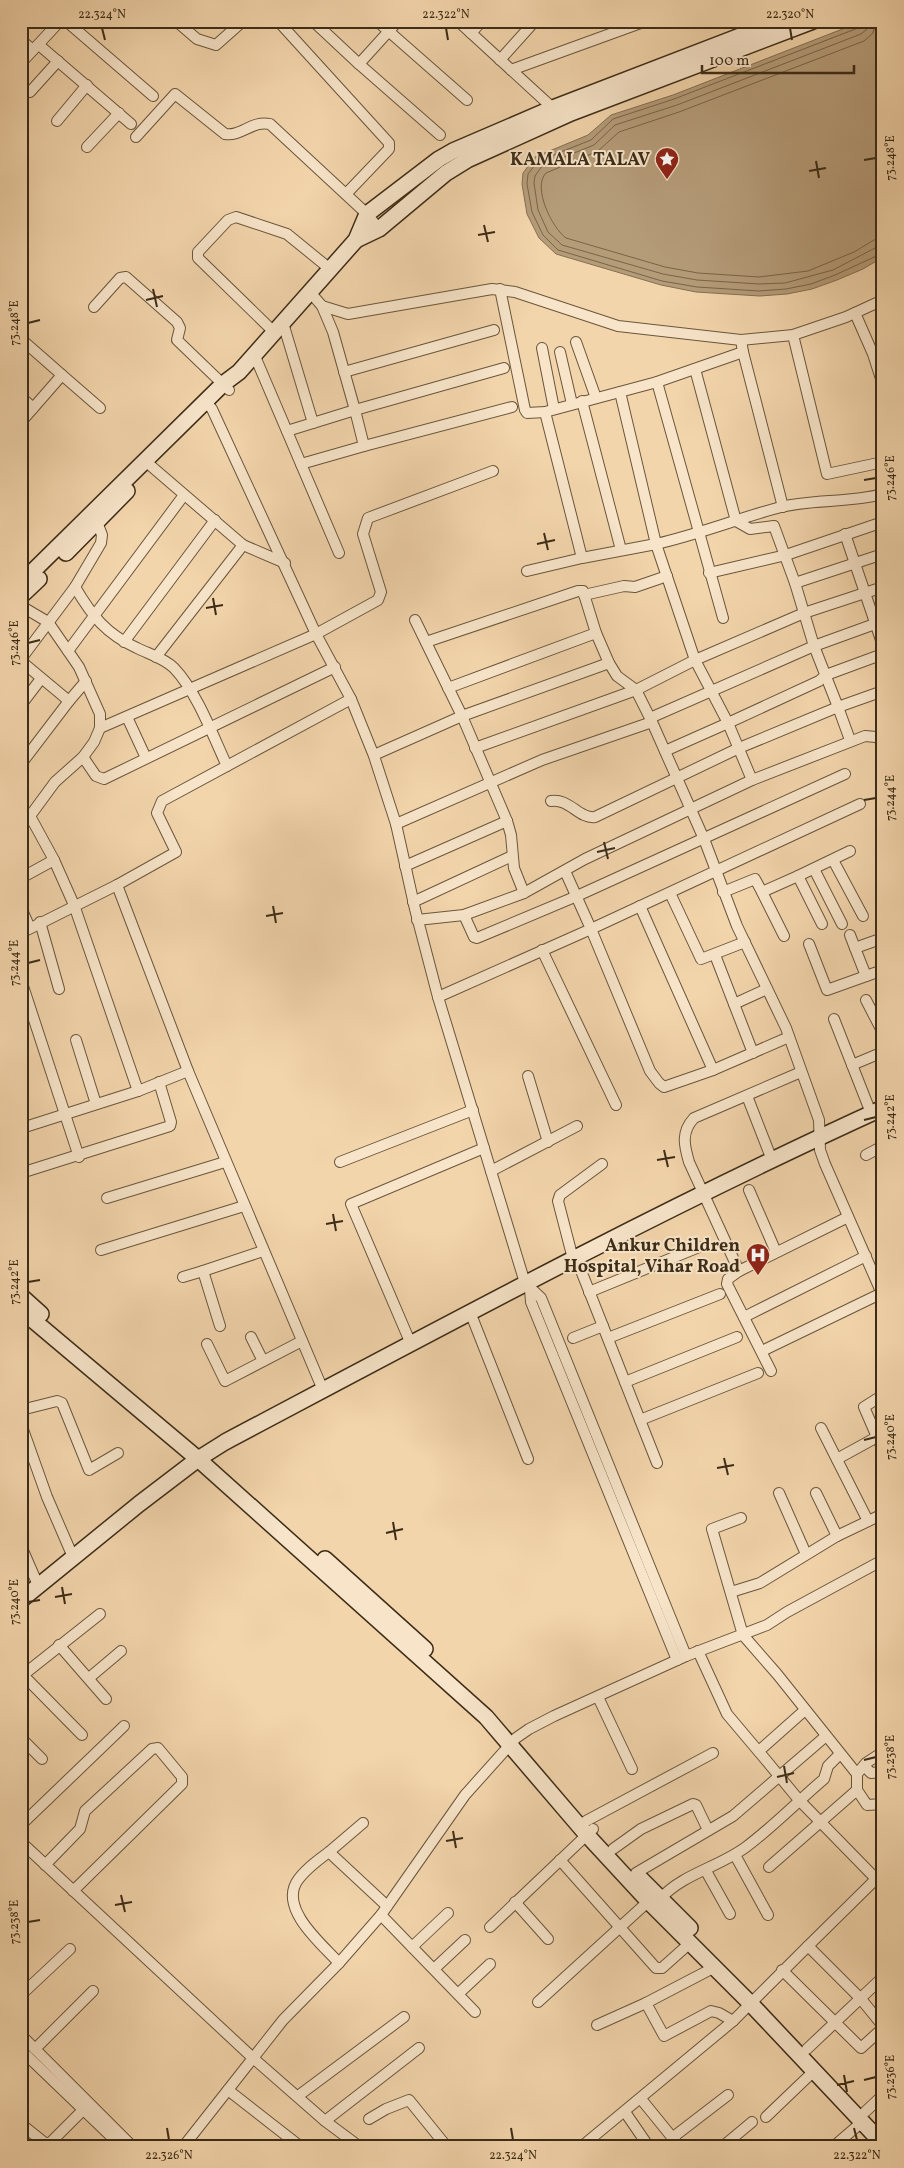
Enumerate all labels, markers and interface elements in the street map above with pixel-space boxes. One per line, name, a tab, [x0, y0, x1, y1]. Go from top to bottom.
text: 22.324°N	[78, 7, 126, 23]
text: 22.322°N	[422, 7, 470, 23]
text: 22.320°N	[766, 7, 814, 23]
scale bar	[702, 42, 854, 74]
text: 100 m	[709, 51, 749, 72]
text: 73.248°E	[883, 135, 899, 181]
place icon: KAMALA TALAV	[654, 146, 680, 180]
place label: KAMALA TALAV	[510, 148, 650, 173]
text: 73.248°E	[7, 300, 23, 346]
text: 73.246°E	[883, 455, 899, 501]
text: 73.246°E	[7, 620, 23, 666]
text: 73.244°E	[883, 775, 899, 821]
text: 73.244°E	[7, 940, 23, 986]
text: 73.242°E	[883, 1094, 899, 1140]
place label: Ankur Children Hospital, Vihar Road	[564, 1234, 740, 1280]
hospital icon: Ankur Children Hospital, Vihar Road	[745, 1242, 771, 1276]
text: 73.242°E	[7, 1259, 23, 1305]
text: 73.240°E	[883, 1414, 899, 1460]
text: 73.240°E	[7, 1579, 23, 1625]
text: 73.238°E	[883, 1735, 899, 1779]
text: 73.238°E	[7, 1900, 23, 1944]
text: 73.236°E	[883, 2055, 899, 2099]
text: 22.326°N	[145, 2148, 193, 2164]
text: 22.324°N	[489, 2148, 537, 2164]
text: 22.322°N	[833, 2148, 881, 2164]

